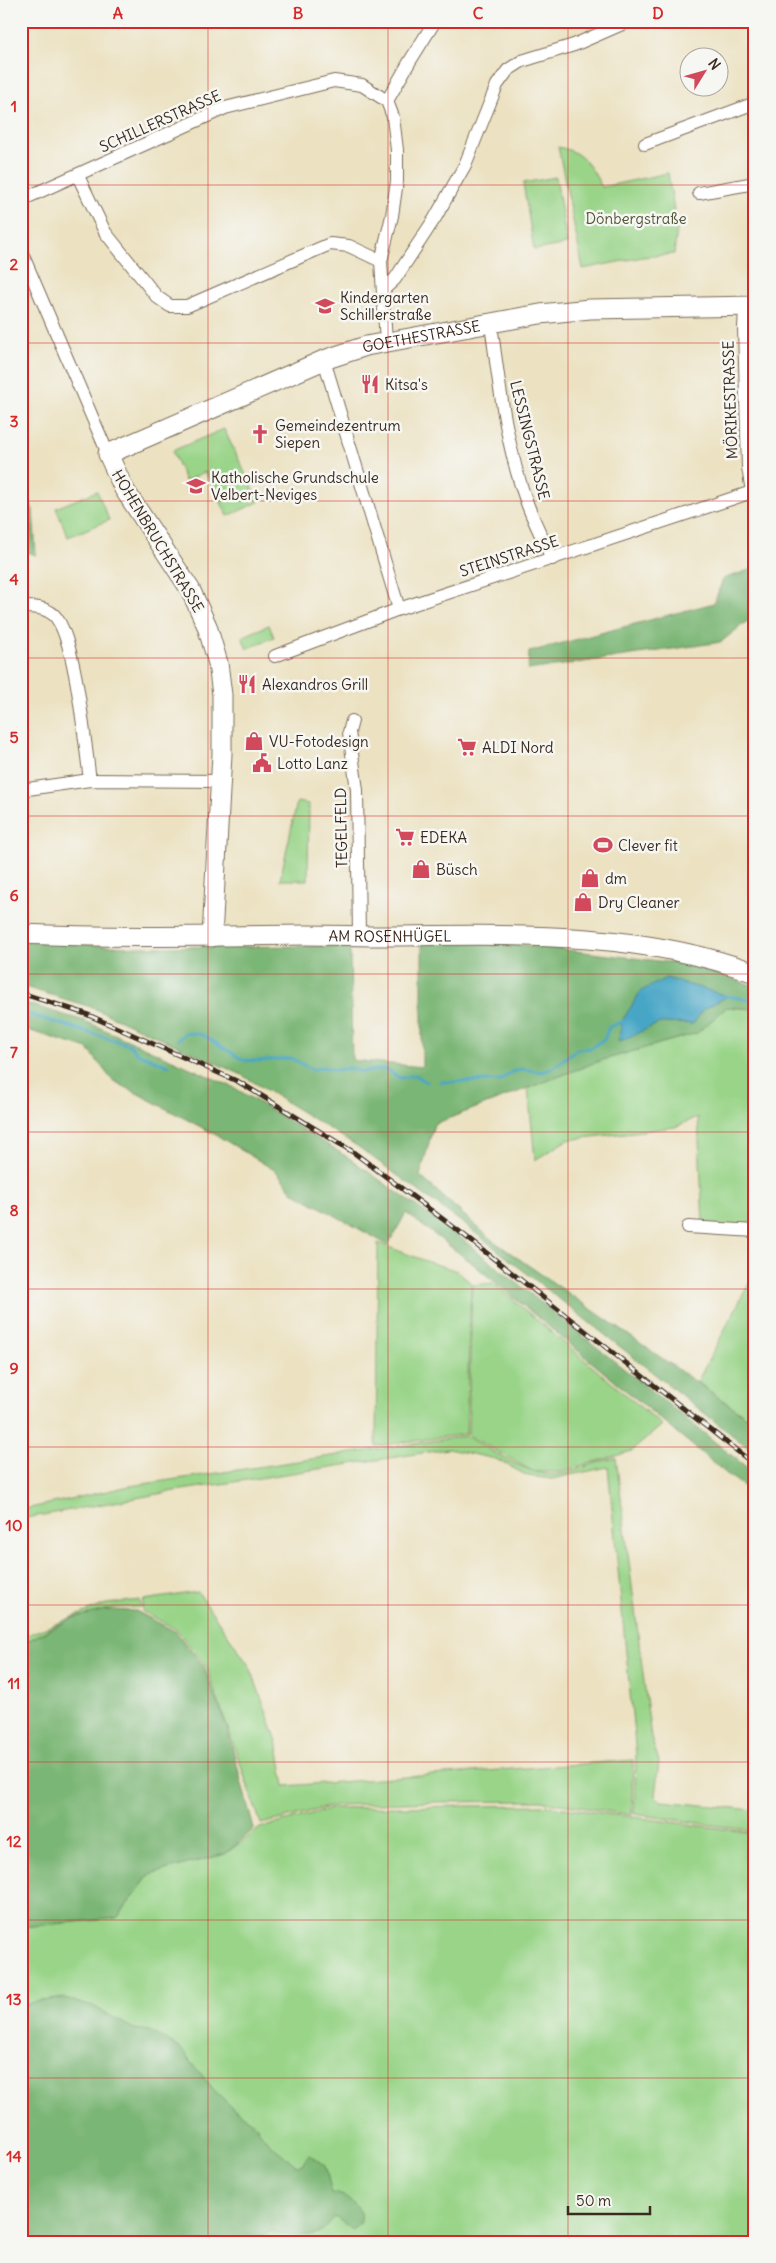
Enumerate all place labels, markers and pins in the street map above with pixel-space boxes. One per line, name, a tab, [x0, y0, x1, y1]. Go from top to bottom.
place label: Kindergarten Schillerstraße	[340, 288, 432, 324]
school or university icon: Kindergarten Schillerstraße	[314, 295, 336, 317]
restaurant icon: Kitsa's	[359, 373, 381, 395]
place label: Kitsa's	[385, 375, 428, 394]
place label: Gemeindezentrum Siepen	[275, 416, 401, 452]
church icon: Gemeindezentrum Siepen	[249, 423, 271, 445]
place label: Katholische Grundschule Velbert-Neviges	[211, 468, 379, 504]
school or university icon: Katholische Grundschule Velbert-Neviges	[185, 475, 207, 497]
restaurant icon: Alexandros Grill	[236, 673, 258, 695]
place label: Alexandros Grill	[262, 675, 368, 694]
shop icon: VU-Fotodesign	[243, 730, 265, 752]
place label: VU-Fotodesign	[269, 732, 369, 751]
supermarket icon: ALDI Nord	[456, 736, 478, 758]
place label: ALDI Nord	[482, 738, 554, 757]
public building icon: Lotto Lanz	[251, 752, 273, 774]
place label: Lotto Lanz	[277, 754, 348, 773]
supermarket icon: EDEKA	[394, 826, 416, 848]
place label: EDEKA	[420, 828, 468, 847]
sports icon: Clever fit	[592, 834, 614, 856]
place label: Clever fit	[618, 836, 678, 855]
shop icon: Büsch	[410, 858, 432, 880]
place label: Büsch	[436, 860, 478, 879]
shop icon: dm	[579, 867, 601, 889]
place label: dm	[605, 869, 627, 888]
shop icon: Dry Cleaner	[572, 891, 594, 913]
place label: Dry Cleaner	[598, 893, 680, 912]

